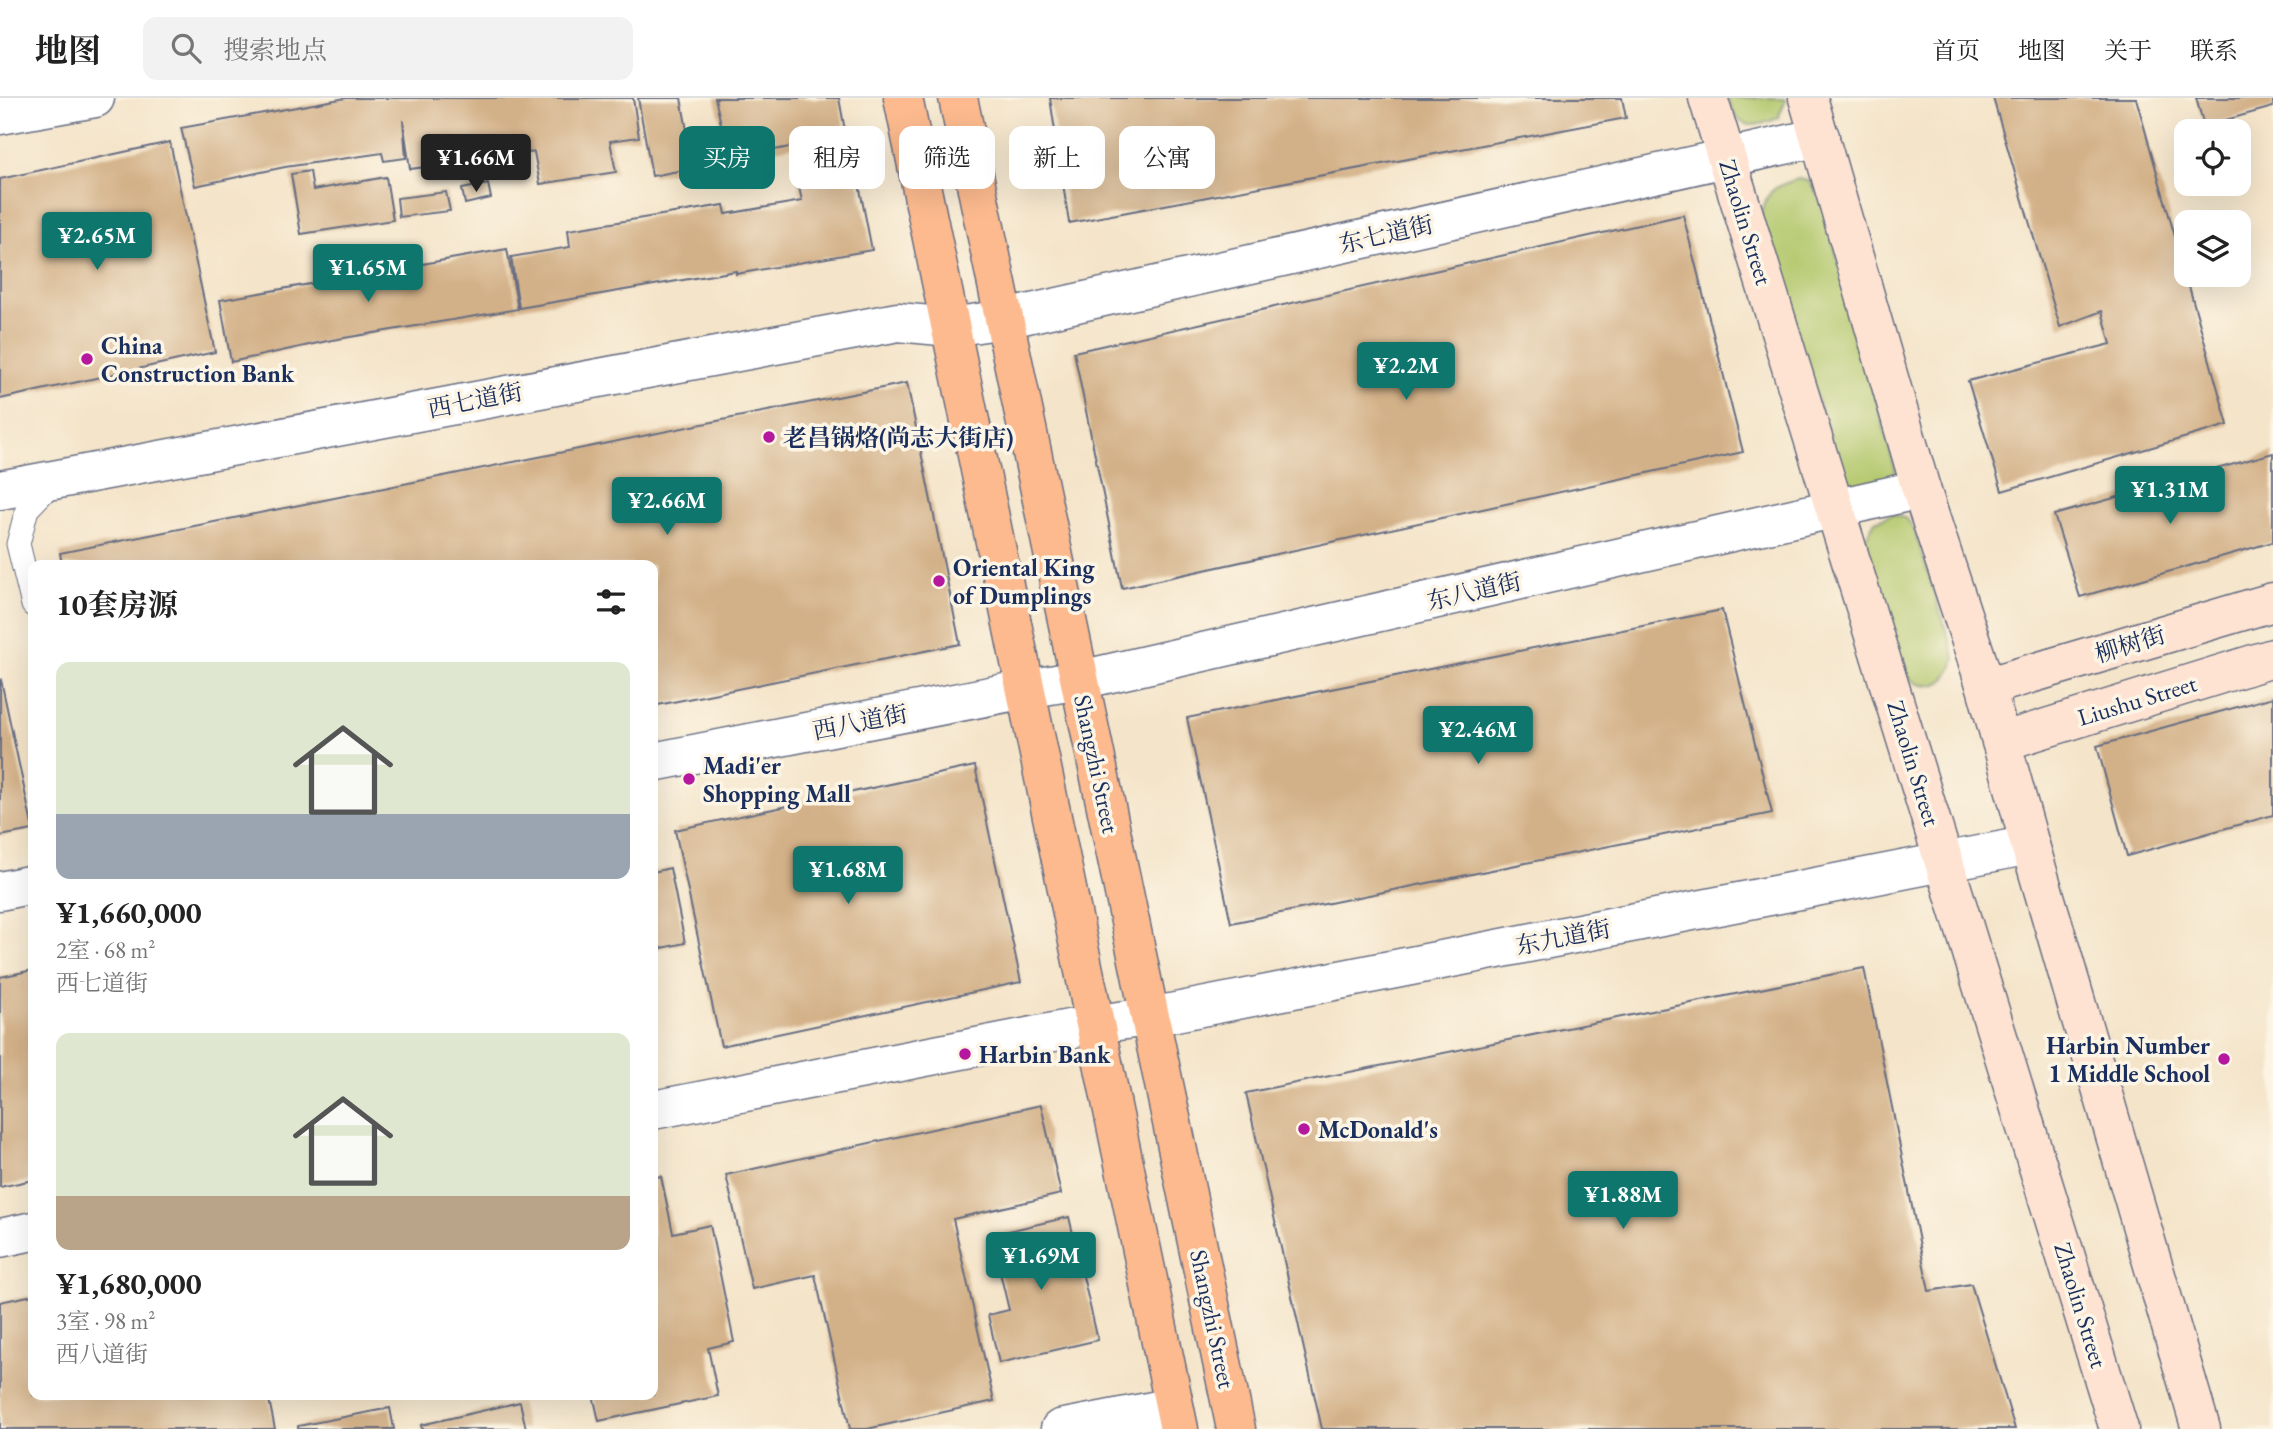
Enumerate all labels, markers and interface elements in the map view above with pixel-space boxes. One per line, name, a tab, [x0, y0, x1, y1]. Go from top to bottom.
search box	[143, 17, 633, 80]
text: 地图	[35, 29, 101, 72]
icon: search	[167, 29, 205, 67]
text: 搜索地点	[223, 33, 327, 67]
text: 首页	[1932, 35, 1980, 66]
text: 地图	[2018, 35, 2066, 66]
text: 关于	[2104, 35, 2152, 66]
text: 联系	[2190, 35, 2238, 66]
map controls	[2174, 119, 2251, 287]
button: locate	[2174, 119, 2251, 196]
chip: 买房	[679, 126, 775, 189]
chip: 租房	[789, 126, 885, 189]
chip: 筛选	[899, 126, 995, 189]
chip: 新上	[1009, 126, 1105, 189]
chip: 公寓	[1119, 126, 1215, 189]
pin: ¥1.66M	[419, 134, 533, 194]
text: ¥1.66M	[437, 142, 515, 172]
street label: Zhaolin Street	[1712, 155, 1780, 289]
street label: 东七道街	[1336, 208, 1436, 260]
button: layers	[2174, 210, 2251, 287]
pin: ¥2.65M	[40, 212, 154, 272]
text: ¥2.65M	[58, 220, 136, 250]
pin: ¥1.65M	[311, 244, 425, 304]
text: ¥1.65M	[329, 252, 407, 282]
place label: China Construction Bank	[101, 330, 295, 389]
pin: ¥2.2M	[1357, 342, 1455, 402]
text: ¥2.2M	[1373, 350, 1439, 380]
marker: China Construction Bank	[79, 351, 95, 367]
street label: 西七道街	[425, 376, 525, 424]
place label: 老昌锅烙(尚志大街店)	[783, 422, 1014, 453]
marker: 老昌锅烙(尚志大街店)	[761, 429, 777, 445]
pin: ¥1.31M	[2113, 466, 2227, 526]
text: ¥1.31M	[2131, 474, 2209, 504]
pin: ¥2.66M	[610, 478, 724, 537]
text: ¥2.66M	[628, 485, 706, 515]
place label: Oriental King of Dumplings	[953, 552, 1095, 612]
street label: 东八道街	[1424, 565, 1524, 617]
marker: Oriental King of Dumplings	[931, 573, 947, 589]
icon: filters	[592, 583, 630, 621]
text: 10套房源	[56, 585, 178, 624]
street label: 柳树街	[2091, 619, 2169, 669]
street label: Liushu Street	[2074, 667, 2201, 733]
street label: Shangzhi Street	[1067, 692, 1127, 837]
street label: Zhaolin Street	[1880, 696, 1948, 830]
street label: 西八道街	[810, 698, 910, 746]
pin: ¥2.46M	[1421, 706, 1535, 766]
icon: home	[280, 707, 406, 833]
text: ¥2.46M	[1439, 714, 1517, 744]
place label: Madi'er Shopping Mall	[703, 750, 851, 810]
marker: Madi'er Shopping Mall	[681, 771, 697, 787]
pin: ¥1.68M	[791, 846, 905, 906]
text: ¥1.68M	[809, 854, 887, 884]
text: ¥1,660,000	[56, 893, 202, 932]
street label: 东九道街	[1513, 913, 1613, 961]
text: 2室 · 68 m²	[56, 935, 155, 965]
text: 西七道街	[56, 968, 148, 998]
place label: Harbin Number 1 Middle School	[2046, 1030, 2210, 1089]
place label: Harbin Bank	[979, 1039, 1111, 1070]
marker: Harbin Bank	[957, 1046, 973, 1062]
marker: Harbin Number 1 Middle School	[2216, 1051, 2232, 1067]
icon: home	[280, 1078, 406, 1204]
place label: McDonald's	[1318, 1114, 1438, 1145]
marker: McDonald's	[1296, 1121, 1312, 1137]
pin: ¥1.88M	[1566, 1172, 1680, 1231]
text: ¥1.88M	[1584, 1179, 1662, 1209]
pin: ¥1.69M	[984, 1232, 1098, 1292]
street label: Zhaolin Street	[2047, 1238, 2115, 1372]
text: ¥1.69M	[1002, 1240, 1080, 1270]
street label: Shangzhi Street	[1183, 1247, 1243, 1392]
text: ¥1,680,000	[56, 1264, 202, 1303]
text: 3室 · 98 m²	[56, 1306, 155, 1336]
text: 西八道街	[56, 1339, 148, 1369]

